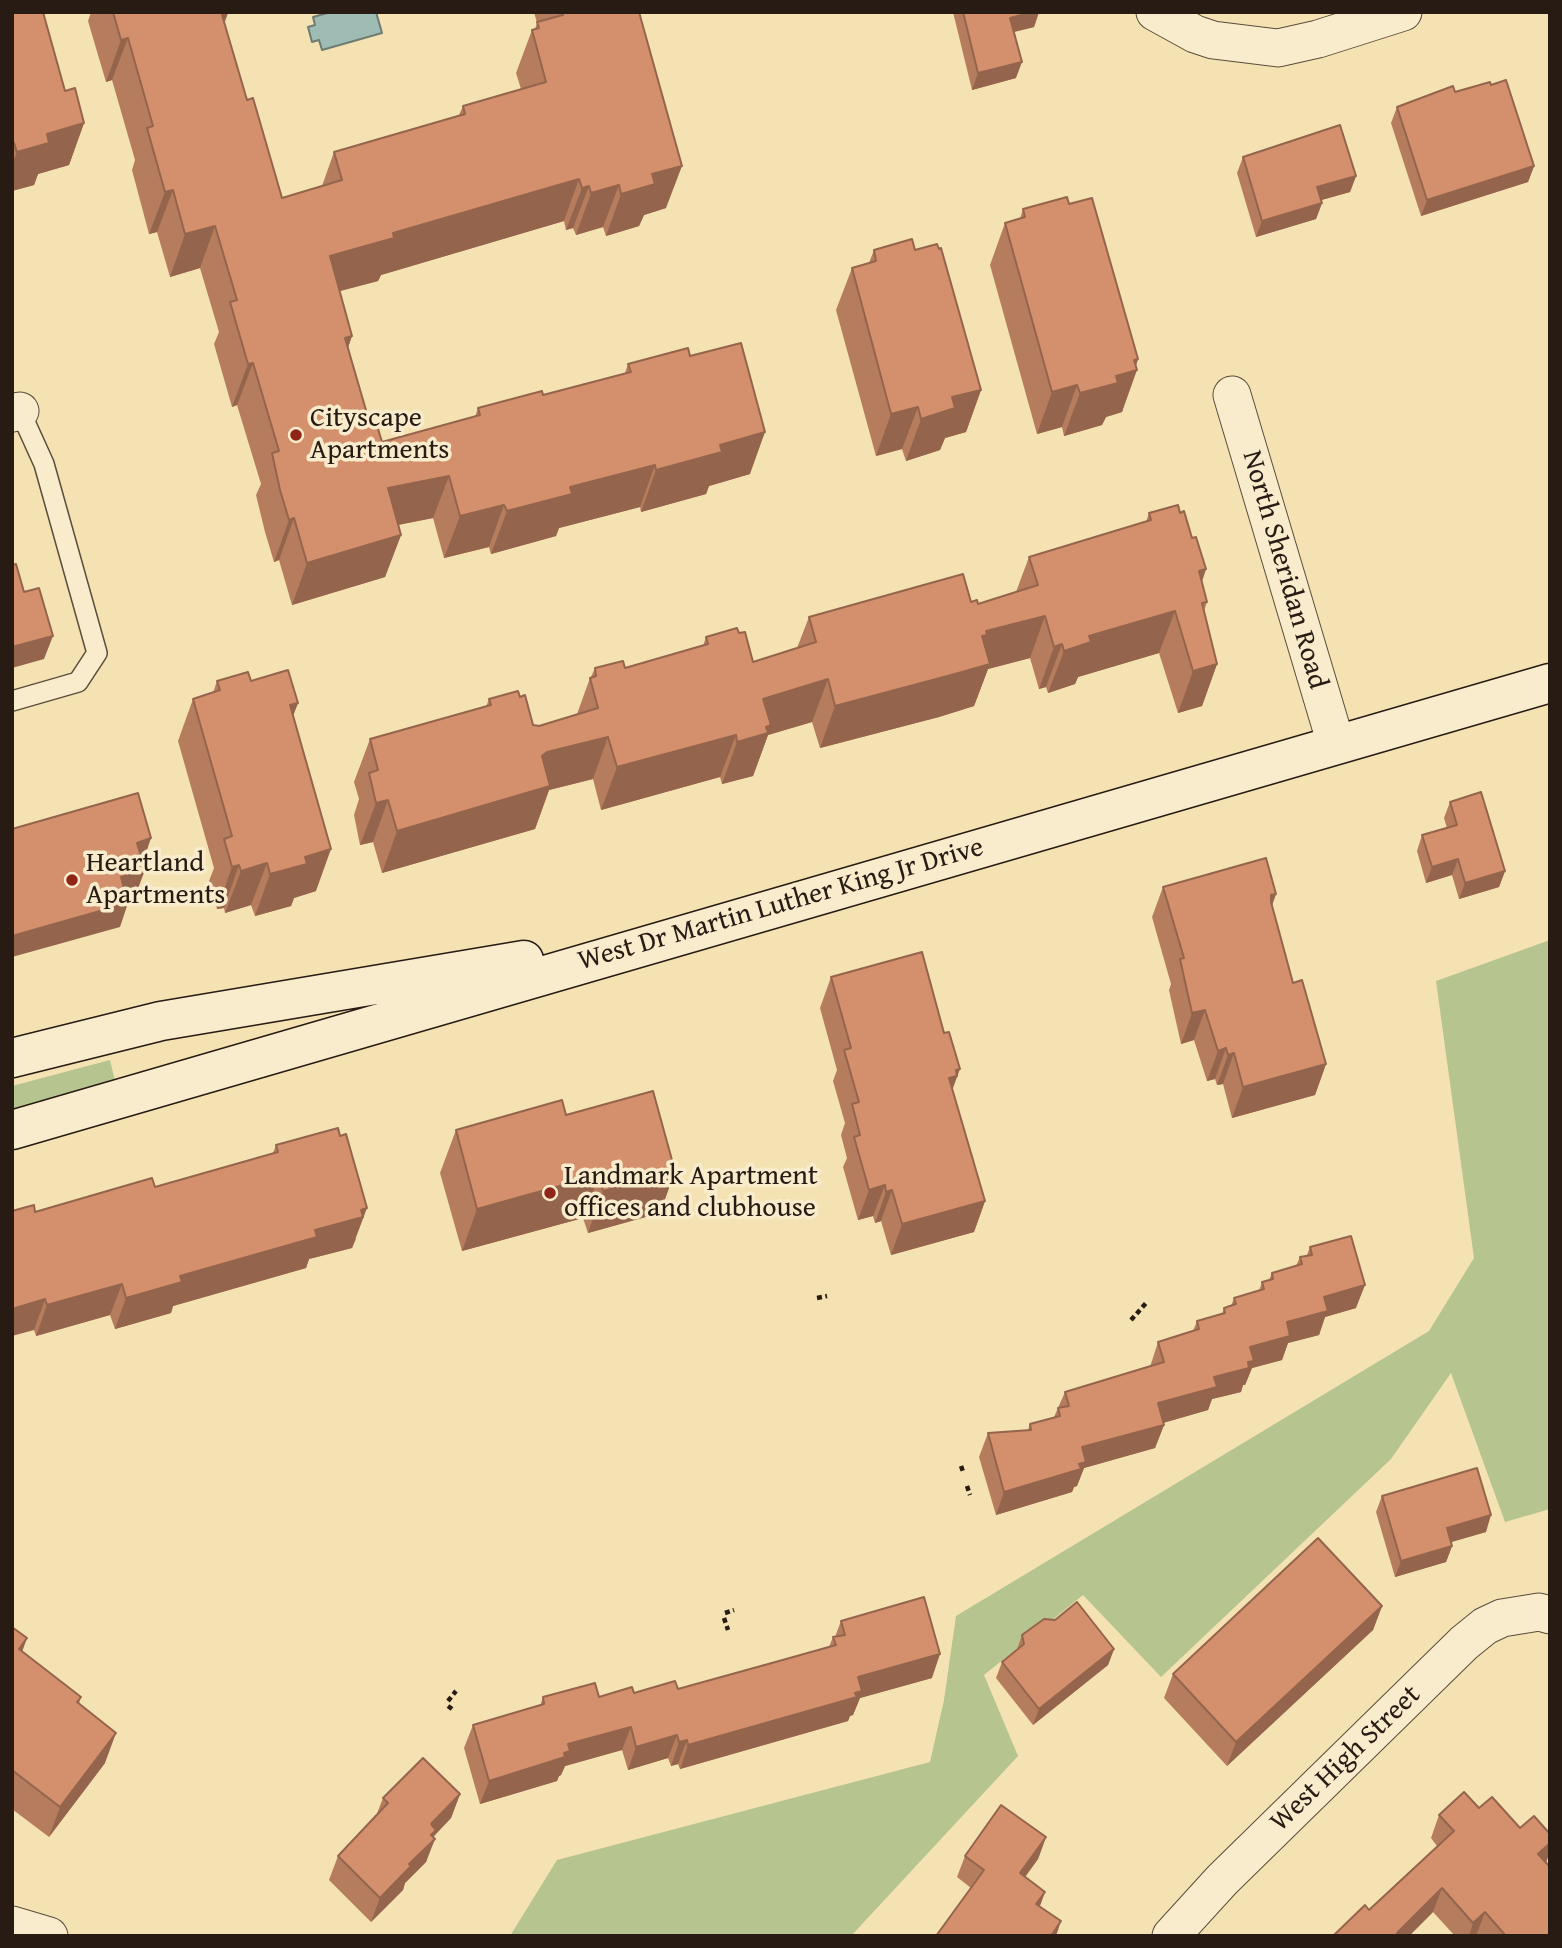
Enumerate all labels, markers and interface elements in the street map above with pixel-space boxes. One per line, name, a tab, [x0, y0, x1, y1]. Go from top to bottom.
place label: Cityscape Apartments	[310, 402, 449, 468]
marker: Cityscape Apartments	[288, 427, 304, 443]
street label: North Sheridan Road	[1234, 447, 1334, 693]
street label: West Dr Martin Luther King Jr Drive	[575, 831, 987, 979]
place label: Heartland Apartments	[86, 847, 225, 913]
marker: Heartland Apartments	[64, 872, 80, 888]
place label: Landmark Apartment offices and clubhouse	[564, 1160, 818, 1226]
marker: Landmark Apartment offices and clubhouse	[542, 1185, 558, 1201]
street label: West High Street	[1264, 1679, 1428, 1839]

